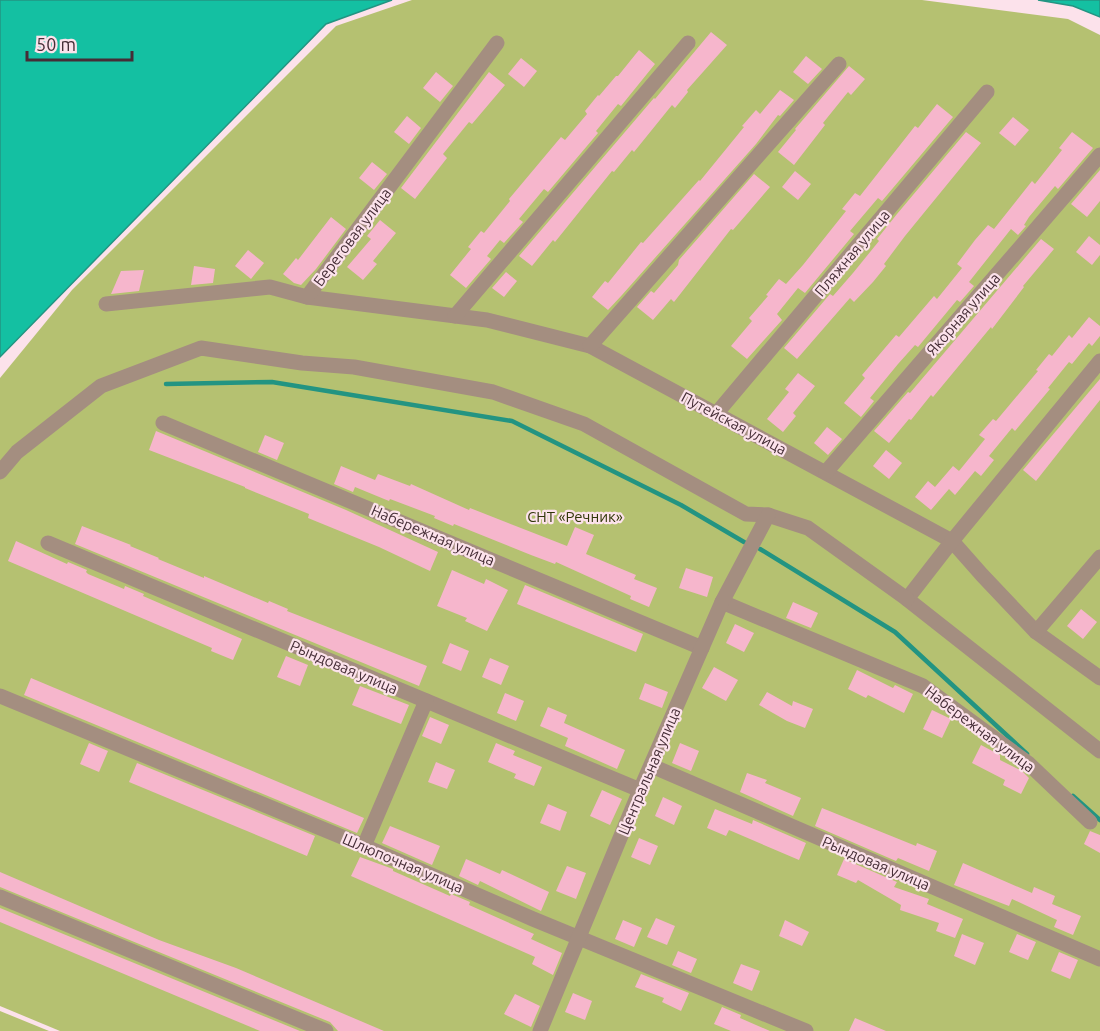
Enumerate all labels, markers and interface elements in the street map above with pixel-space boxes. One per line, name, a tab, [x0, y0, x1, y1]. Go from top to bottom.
scale bar	[27, 24, 132, 62]
text: 50 m	[36, 34, 76, 54]
street label: Береговая улица	[310, 185, 394, 289]
street label: Пляжная улица	[811, 206, 893, 300]
street label: Якорная улица	[923, 269, 1003, 359]
street label: Путейская улица	[679, 388, 789, 458]
street label: Набережная улица	[369, 501, 497, 569]
park label: СНТ «Речник»	[527, 508, 623, 525]
street label: Рындовая улица	[288, 637, 400, 697]
street label: Набережная улица	[922, 682, 1038, 776]
street label: Центральная улица	[615, 705, 683, 837]
street label: Шлюпочная улица	[340, 830, 466, 896]
street label: Рындовая улица	[820, 833, 932, 893]

